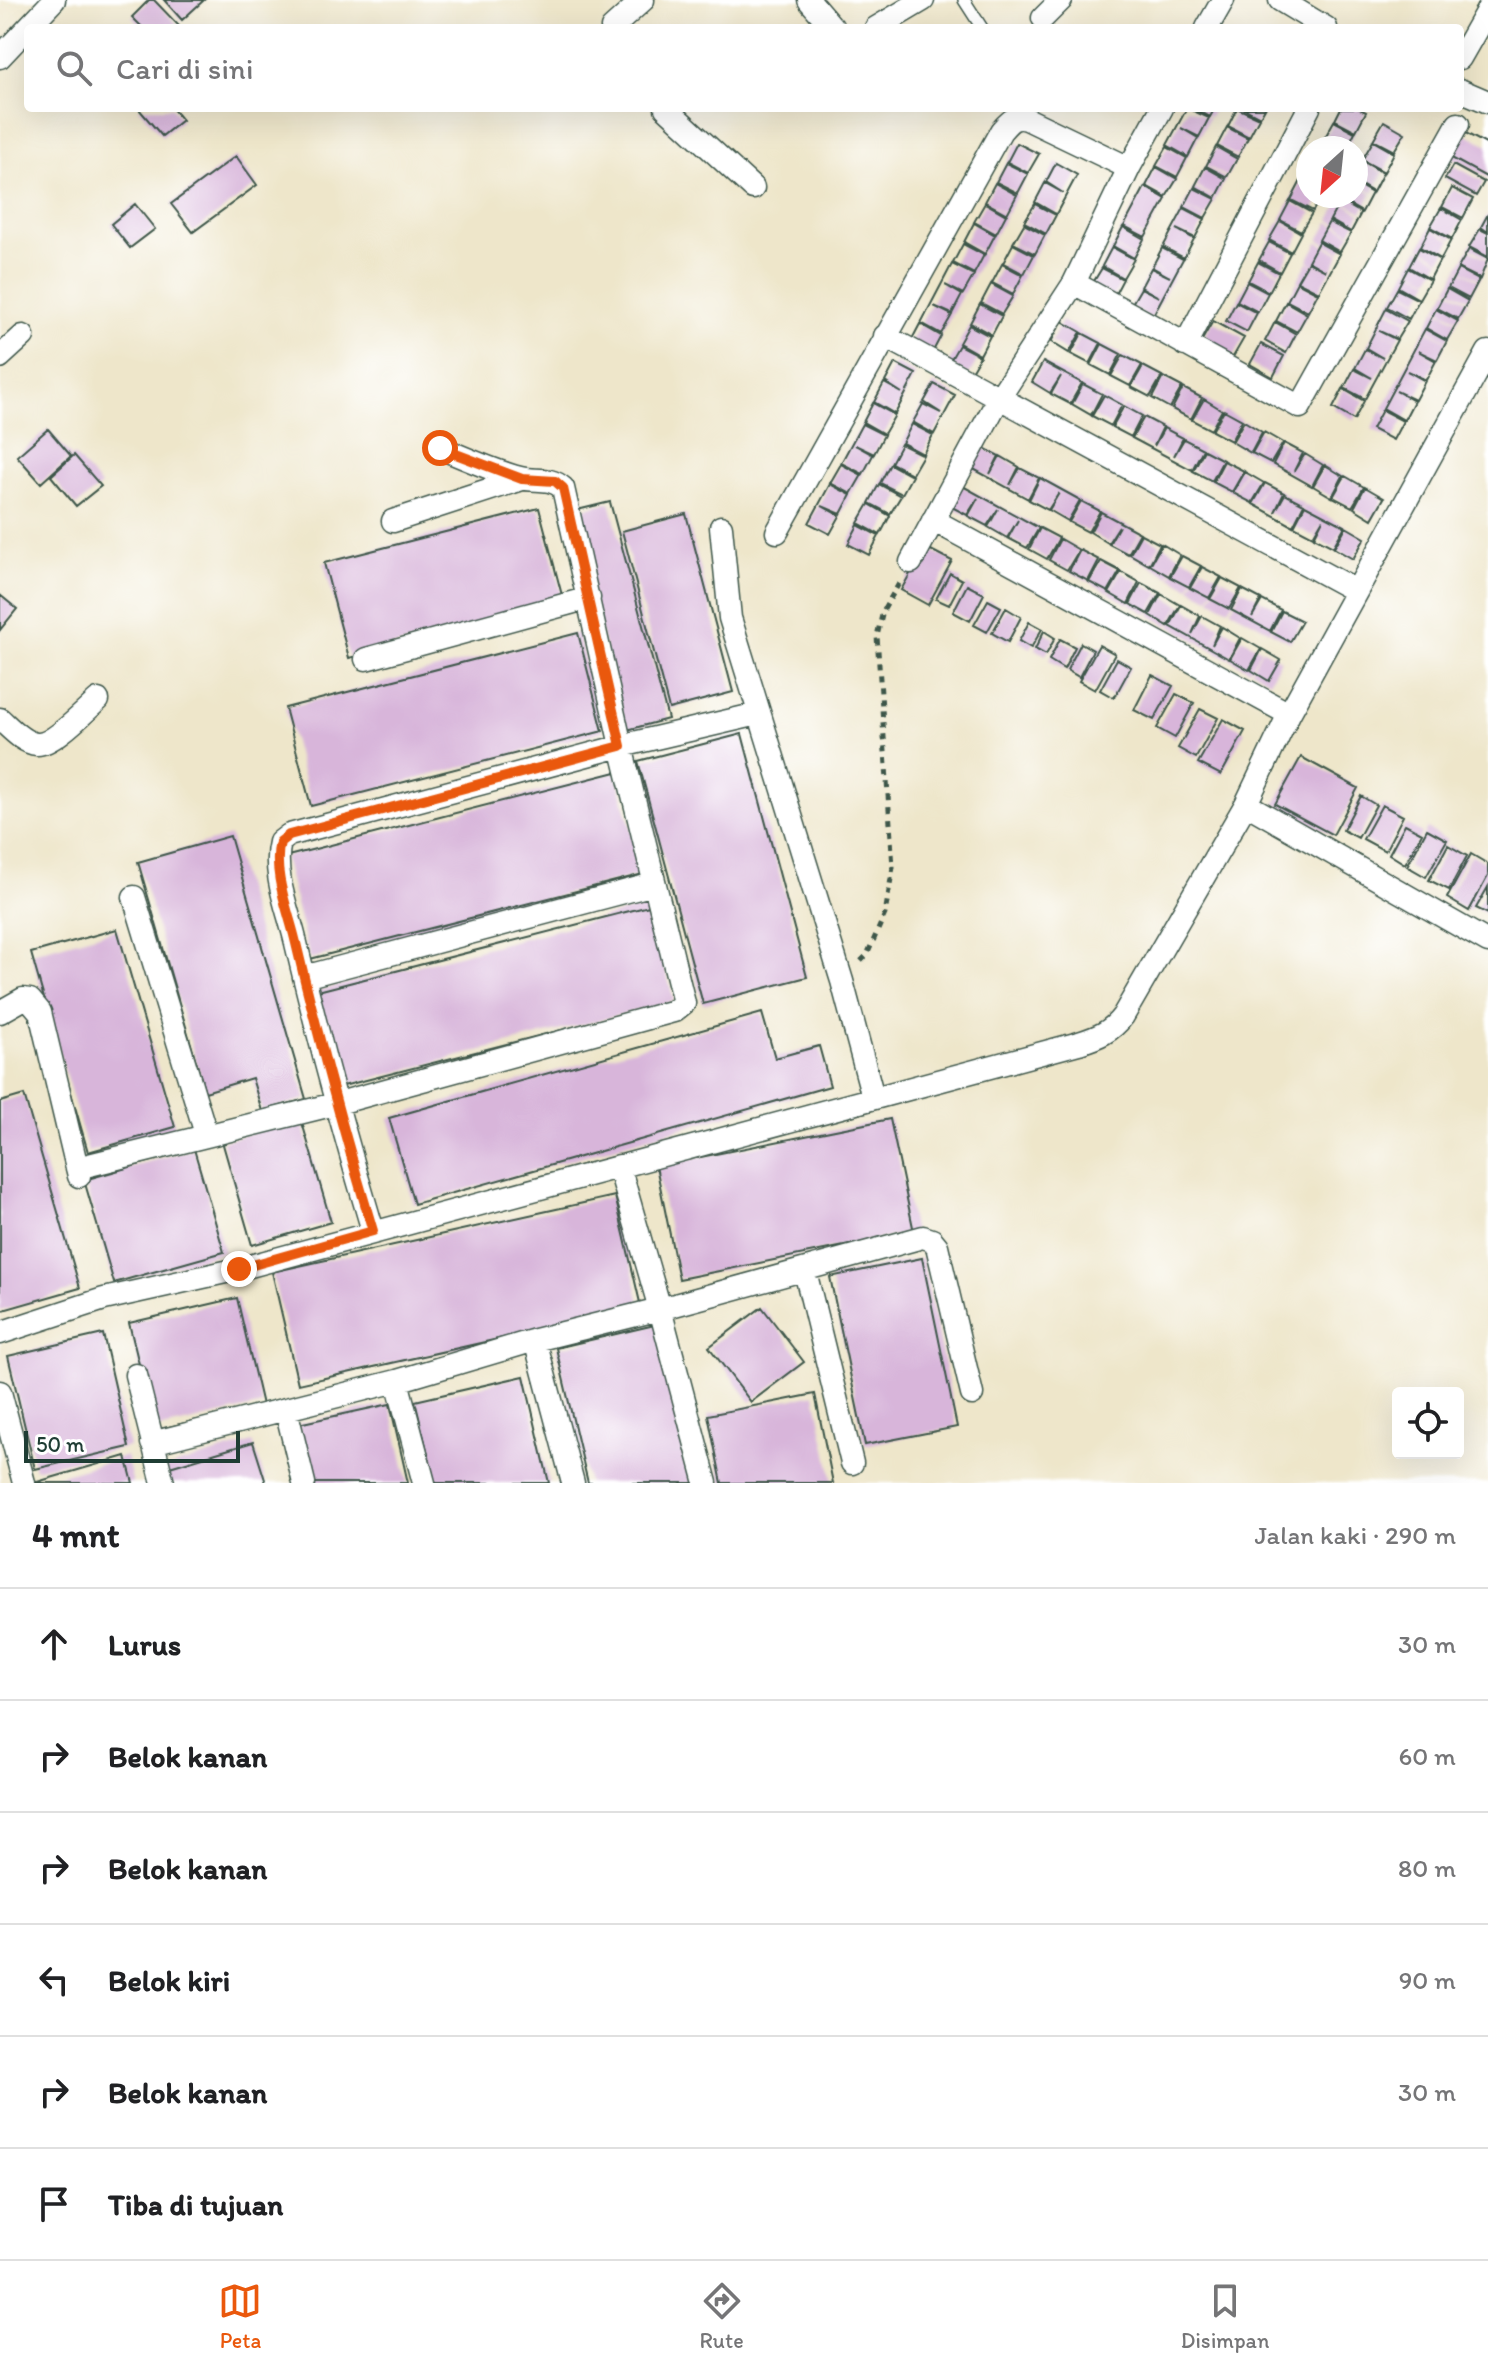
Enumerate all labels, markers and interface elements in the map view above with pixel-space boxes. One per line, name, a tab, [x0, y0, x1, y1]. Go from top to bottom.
search box	[24, 24, 1464, 112]
icon: search	[52, 46, 96, 90]
text: Cari di sini	[116, 50, 254, 87]
north arrow	[1296, 136, 1368, 208]
route start	[422, 430, 458, 466]
route end	[221, 1251, 257, 1287]
map controls	[1392, 1387, 1464, 1459]
button: locate	[1392, 1387, 1464, 1459]
scale bar	[24, 1427, 240, 1463]
text: 50 m	[36, 1431, 85, 1458]
text: 4 mnt	[32, 1515, 120, 1556]
text: Jalan kaki · 290 m	[1254, 1519, 1456, 1551]
icon: ahead	[32, 1622, 76, 1666]
text: Lurus	[108, 1626, 181, 1663]
text: 30 m	[1398, 1628, 1456, 1660]
icon: right	[32, 1734, 76, 1778]
text: Belok kanan	[108, 1738, 267, 1775]
text: 60 m	[1399, 1740, 1456, 1772]
icon: right	[32, 1846, 76, 1890]
text: Belok kanan	[108, 1850, 267, 1887]
text: 80 m	[1398, 1852, 1456, 1884]
icon: left	[32, 1958, 76, 2002]
text: Belok kiri	[108, 1962, 230, 1999]
text: 90 m	[1399, 1964, 1456, 1996]
icon: right	[32, 2070, 76, 2114]
text: Belok kanan	[108, 2074, 267, 2111]
text: 30 m	[1398, 2076, 1456, 2108]
icon: arrive	[32, 2182, 76, 2226]
text: Tiba di tujuan	[108, 2186, 283, 2223]
tab: Peta	[218, 2279, 262, 2354]
tab: Rute	[699, 2279, 744, 2354]
tab: Disimpan	[1181, 2279, 1269, 2354]

